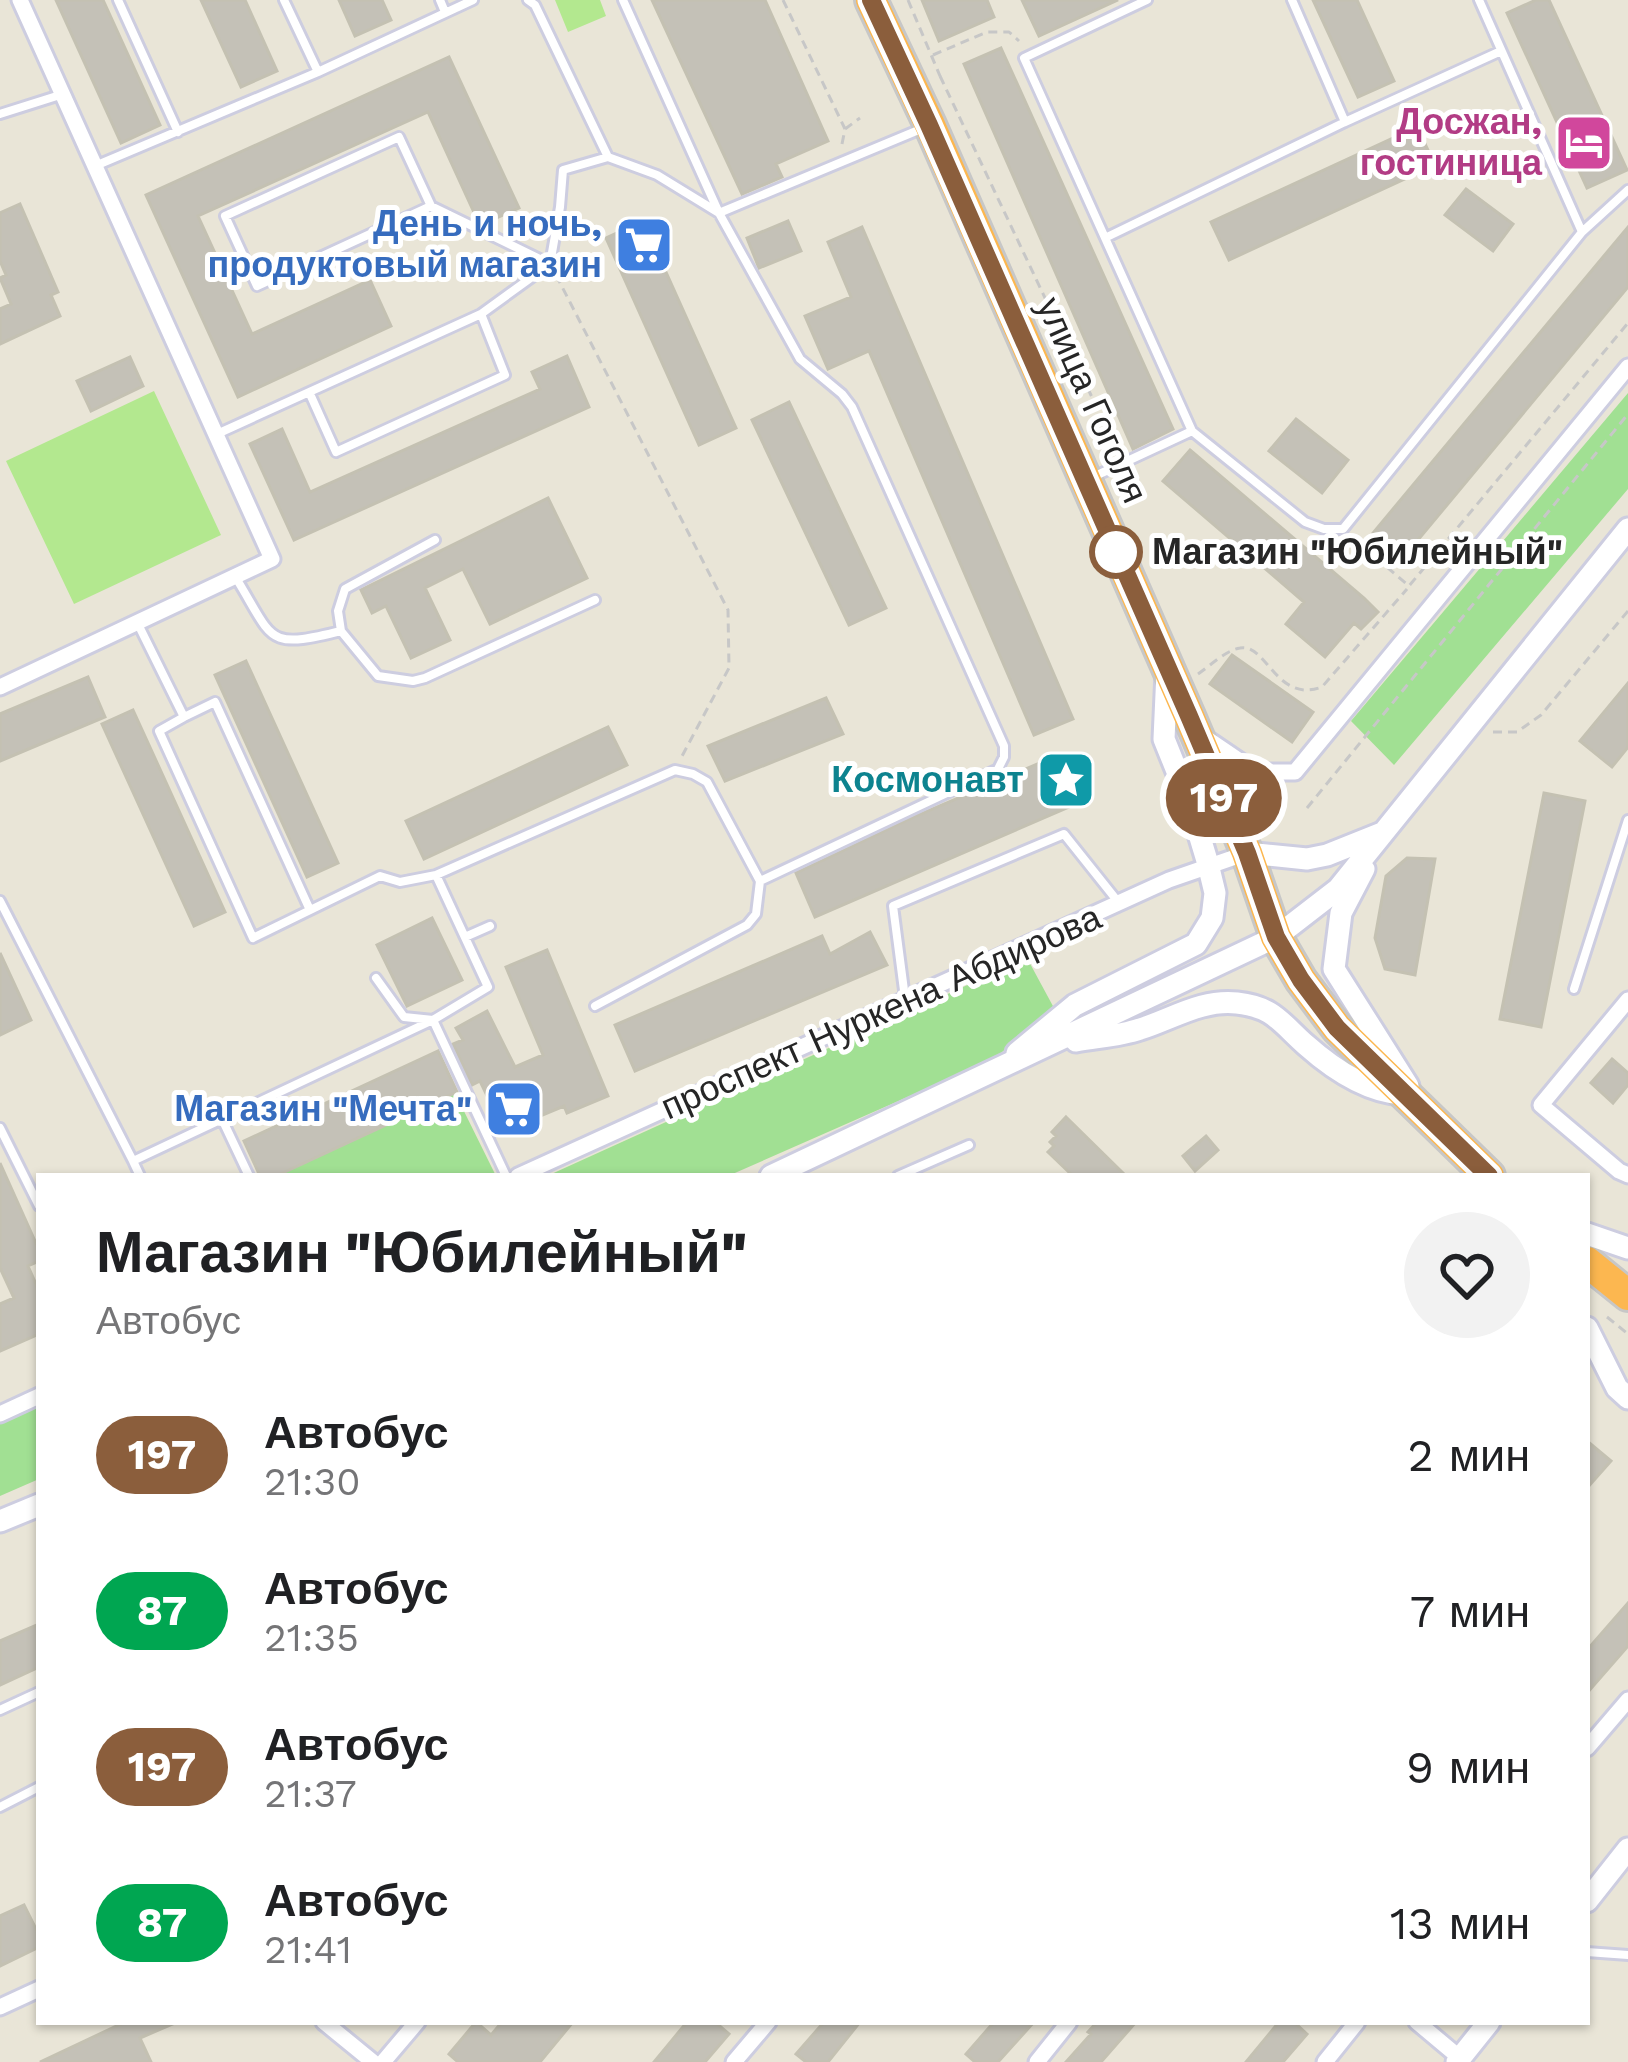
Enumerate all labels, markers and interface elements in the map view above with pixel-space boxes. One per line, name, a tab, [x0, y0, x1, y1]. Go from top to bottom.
place label: Досжан, гостиница	[1360, 101, 1543, 184]
hotel icon: Досжан, гостиница	[1553, 112, 1615, 174]
place label: День и ночь, продуктовый магазин	[208, 203, 602, 286]
supermarket icon: День и ночь, продуктовый магазин	[613, 214, 675, 276]
street label: улица Гоголя	[1028, 291, 1156, 509]
marker: Магазин "Юбилейный"	[1091, 527, 1141, 577]
place label: Магазин "Юбилейный"	[1152, 531, 1563, 573]
place icon: Космонавт	[1035, 749, 1097, 811]
place label: Космонавт	[831, 759, 1024, 801]
line badge: 197	[1155, 759, 1293, 837]
text: 197	[1190, 773, 1258, 822]
street label: проспект Нуркена Абдирова	[655, 895, 1108, 1128]
supermarket icon: Магазин "Мечта"	[483, 1078, 545, 1140]
place label: Магазин "Мечта"	[174, 1088, 472, 1130]
button: heart	[1404, 1212, 1530, 1338]
text: Магазин "Юбилейный"	[96, 1219, 747, 1286]
text: Автобус	[96, 1298, 241, 1343]
text: Автобус	[264, 1406, 449, 1459]
text: 2 мин	[1407, 1429, 1530, 1482]
text: 197	[128, 1430, 196, 1479]
text: 21:30	[264, 1459, 361, 1504]
text: Автобус	[264, 1562, 449, 1615]
text: 7 мин	[1410, 1585, 1530, 1638]
text: 87	[137, 1586, 187, 1635]
text: 21:35	[264, 1615, 359, 1660]
text: Автобус	[264, 1718, 449, 1771]
text: 9 мин	[1406, 1741, 1530, 1794]
text: 197	[128, 1742, 196, 1791]
text: 21:37	[264, 1771, 357, 1816]
text: Автобус	[264, 1874, 449, 1927]
text: 13 мин	[1390, 1897, 1530, 1950]
text: 87	[137, 1898, 187, 1947]
text: 21:41	[264, 1927, 352, 1972]

